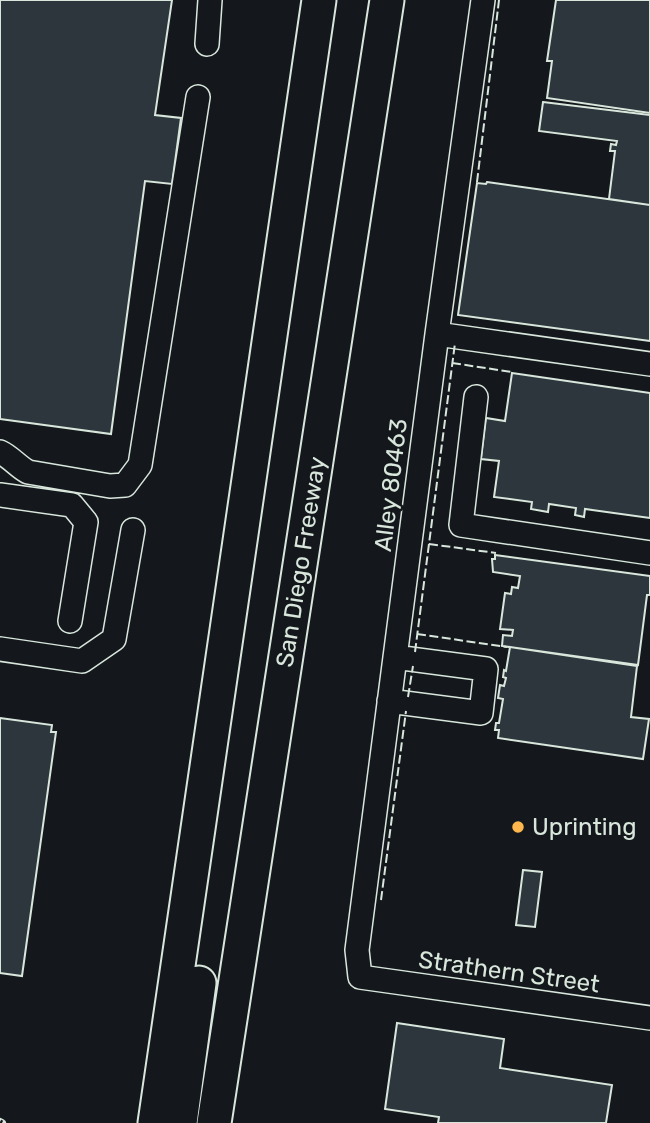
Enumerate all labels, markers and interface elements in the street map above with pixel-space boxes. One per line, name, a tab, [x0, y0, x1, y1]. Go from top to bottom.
street label: Alley 80463	[369, 417, 413, 553]
street label: San Diego Freeway	[271, 455, 331, 669]
place label: Uprinting	[532, 813, 637, 841]
marker: Uprinting	[510, 819, 526, 835]
street label: Strathern Street	[417, 945, 601, 999]

